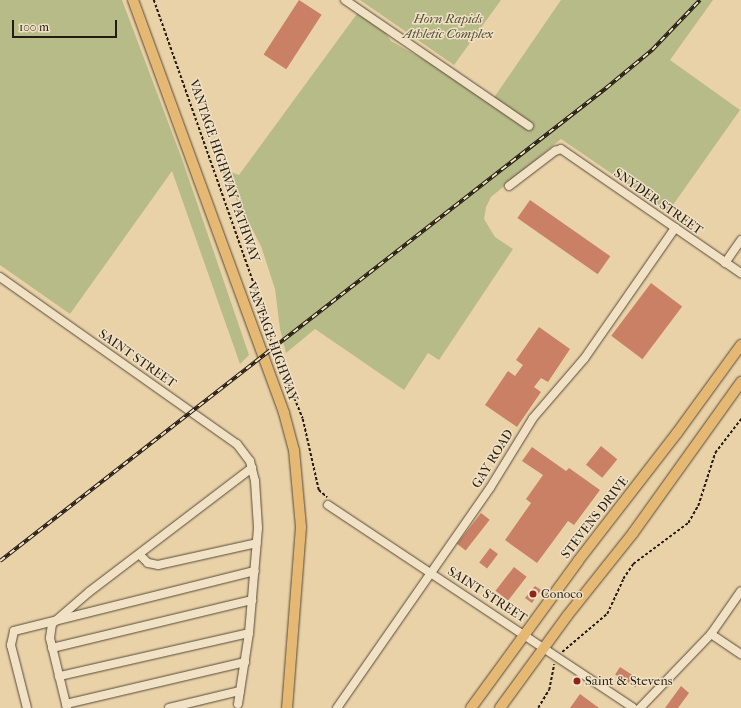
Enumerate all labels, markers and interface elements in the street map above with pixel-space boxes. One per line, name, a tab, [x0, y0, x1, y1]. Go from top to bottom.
scale bar	[14, 12, 119, 38]
park label: Horn Rapids Athletic Complex	[403, 12, 493, 43]
text: 100 m	[19, 20, 49, 34]
street label: VANTAGE HIGHWAY PATHWAY	[185, 78, 263, 264]
street label: SNYDER STREET	[610, 165, 706, 239]
street label: VANTAGE HIGHWAY	[243, 280, 301, 404]
street label: SAINT STREET	[95, 326, 179, 392]
street label: GAY ROAD	[469, 427, 517, 491]
street label: STEVENS DRIVE	[558, 474, 632, 562]
street label: SAINT STREET	[445, 564, 529, 626]
place label: Conoco	[541, 586, 583, 602]
marker: Conoco	[528, 589, 538, 599]
place label: Saint & Stevens	[585, 673, 673, 689]
marker: Saint & Stevens	[572, 676, 582, 686]

